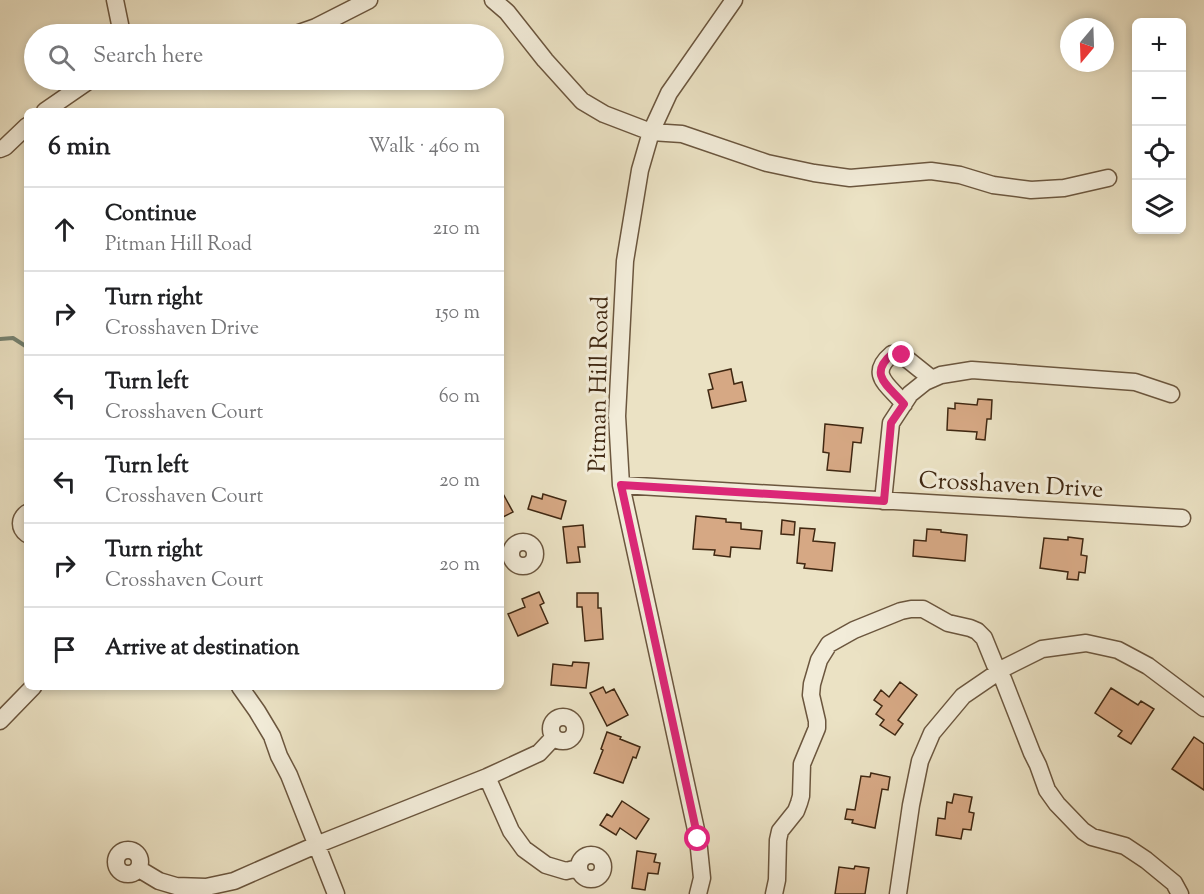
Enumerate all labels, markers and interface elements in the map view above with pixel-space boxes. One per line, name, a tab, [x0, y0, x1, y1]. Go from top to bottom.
north arrow	[1060, 18, 1114, 72]
map controls	[1132, 18, 1186, 234]
button: +	[1132, 18, 1186, 72]
search box	[24, 24, 504, 90]
icon: search	[45, 41, 78, 74]
text: Search here	[93, 41, 203, 73]
button: −	[1132, 72, 1186, 126]
button: locate	[1132, 126, 1186, 180]
text: 6 min	[48, 129, 111, 166]
text: Walk · 460 m	[368, 133, 480, 162]
button: layers	[1132, 180, 1186, 234]
text: Continue	[105, 199, 196, 231]
icon: ahead	[48, 213, 81, 246]
text: 210 m	[433, 215, 480, 244]
text: Pitman Hill Road	[105, 231, 252, 260]
text: Turn right	[105, 283, 202, 315]
street label: Pitman Hill Road	[581, 295, 619, 473]
icon: right	[48, 297, 81, 330]
text: 150 m	[435, 299, 480, 328]
text: Crosshaven Drive	[105, 315, 259, 344]
route end	[888, 341, 914, 367]
text: Turn left	[105, 367, 188, 399]
icon: left	[48, 381, 81, 414]
text: 60 m	[439, 383, 480, 412]
text: Crosshaven Court	[105, 399, 263, 428]
text: Turn left	[105, 451, 188, 483]
street label: Crosshaven Drive	[918, 464, 1104, 508]
icon: left	[48, 465, 81, 498]
text: 20 m	[439, 467, 480, 496]
text: Crosshaven Court	[105, 483, 263, 512]
text: Turn right	[105, 535, 202, 567]
icon: right	[48, 549, 81, 582]
text: 20 m	[439, 551, 480, 580]
text: Crosshaven Court	[105, 567, 263, 596]
icon: arrive	[48, 633, 81, 666]
text: Arrive at destination	[105, 633, 300, 665]
route start	[684, 825, 710, 851]

